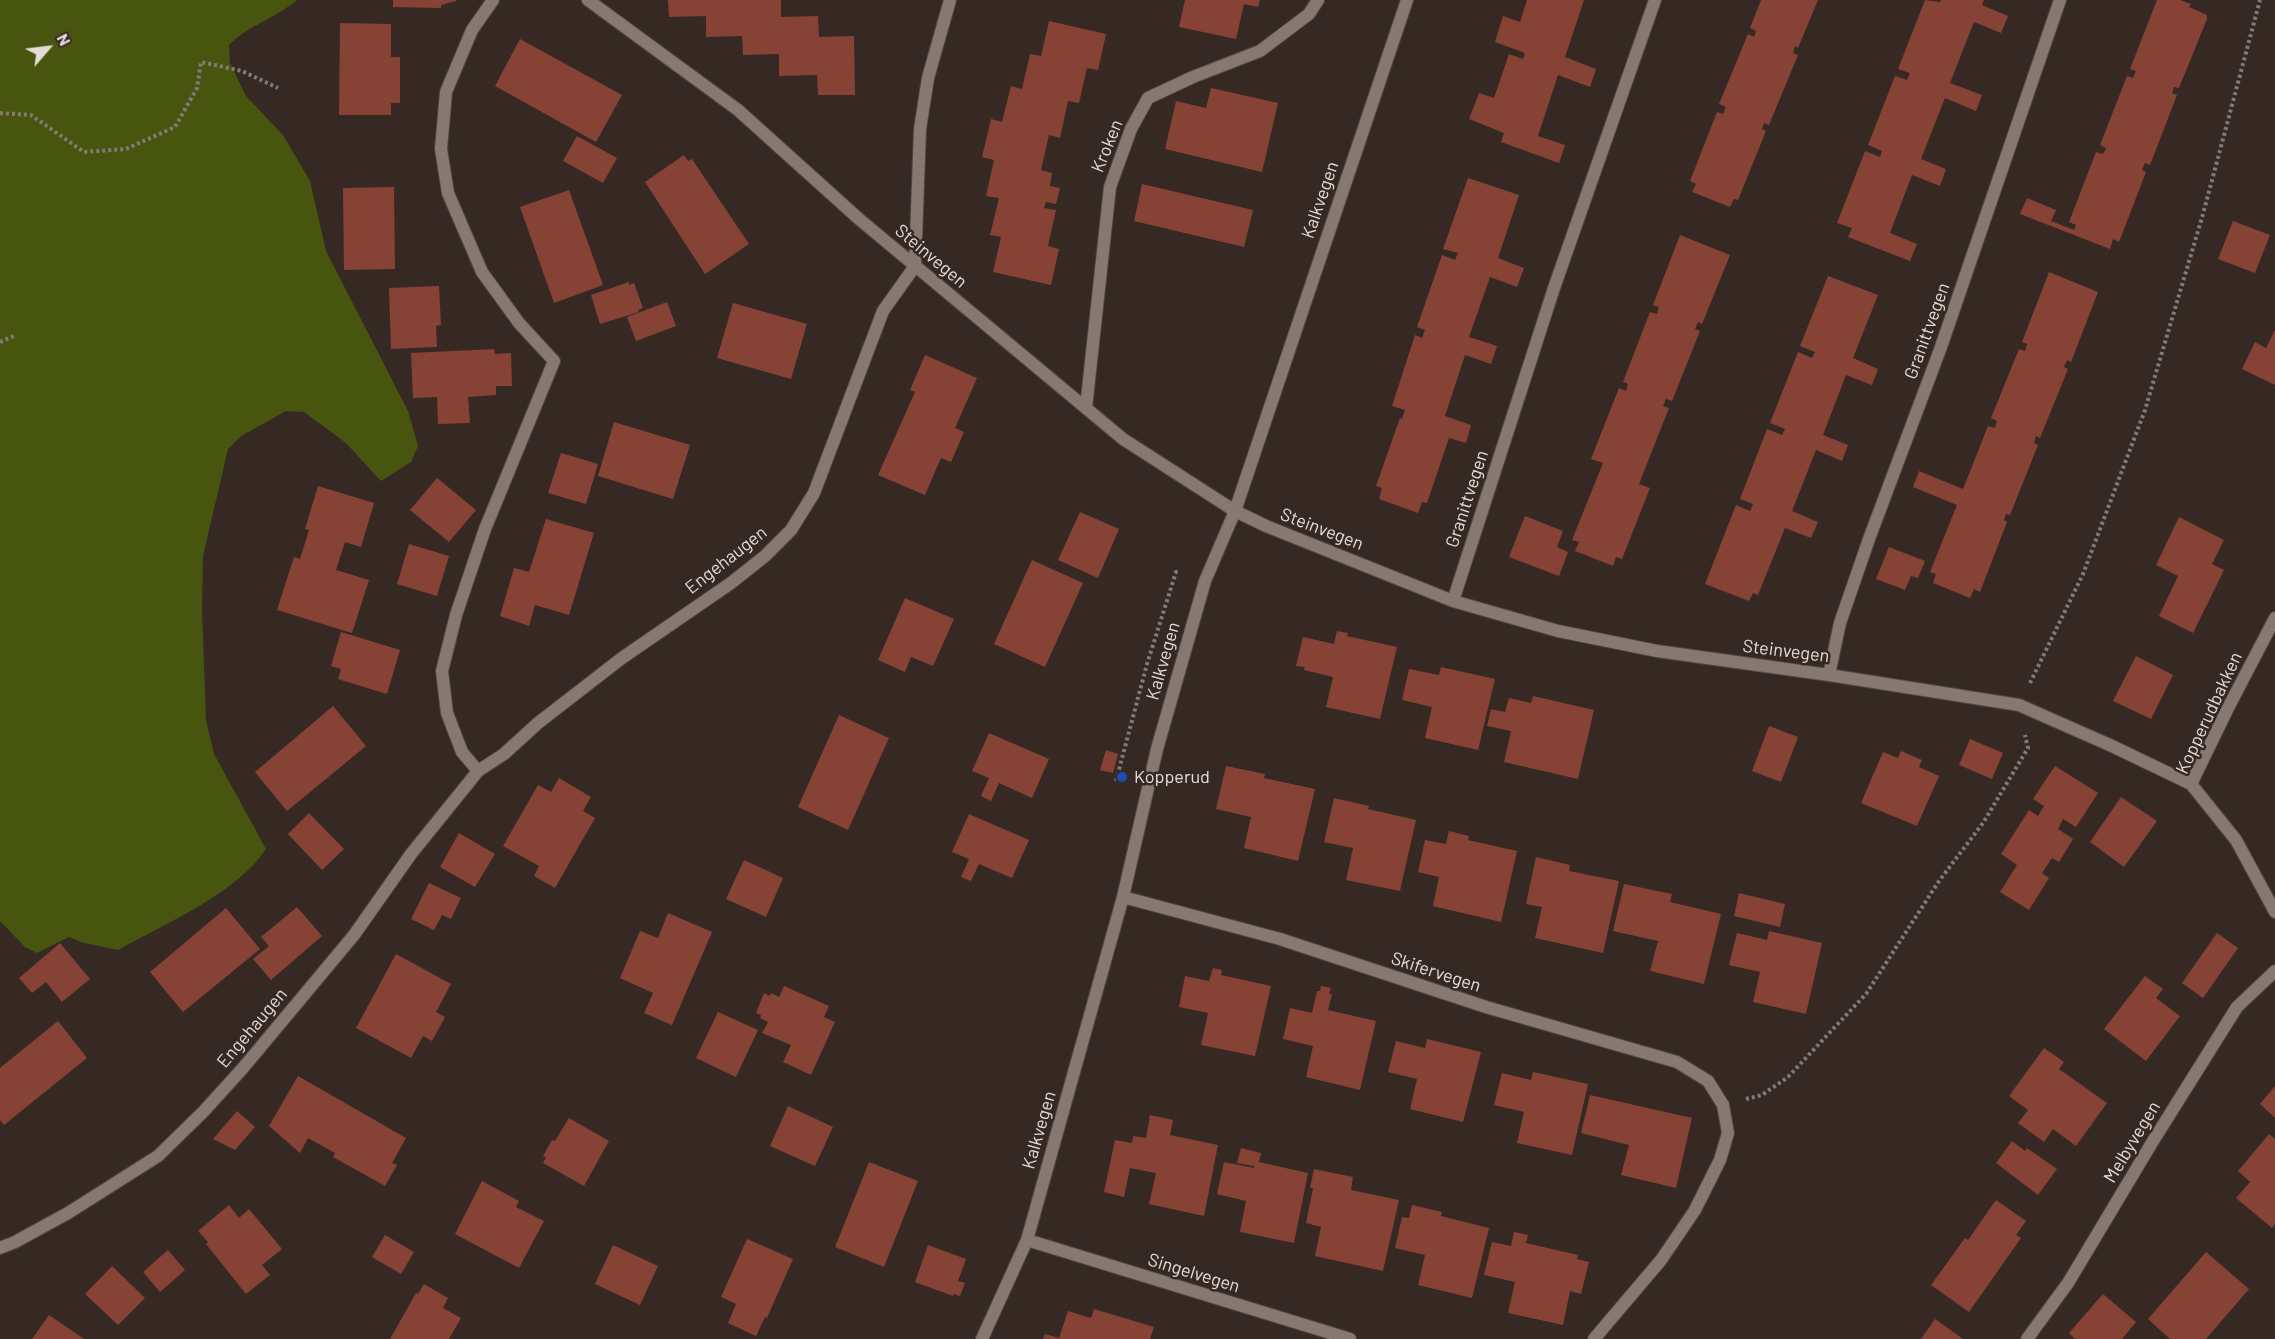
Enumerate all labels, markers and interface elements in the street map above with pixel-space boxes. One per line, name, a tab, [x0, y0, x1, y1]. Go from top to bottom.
north arrow	[18, 18, 78, 78]
text: N	[53, 30, 75, 48]
street label: Kroken	[1087, 116, 1127, 176]
street label: Kalkvegen	[1297, 159, 1343, 241]
street label: Steinvegen	[891, 220, 971, 292]
street label: Granittvegen	[1900, 280, 1954, 382]
street label: Granittvegen	[1441, 448, 1493, 550]
street label: Steinvegen	[1277, 503, 1367, 555]
street label: Engehaugen	[681, 522, 771, 598]
street label: Kalkvegen	[1142, 620, 1184, 702]
street label: Steinvegen	[1741, 635, 1831, 667]
street label: Kopperudbakken	[2171, 649, 2247, 777]
place label: Kopperud	[1134, 766, 1210, 788]
marker: Kopperud	[1115, 770, 1129, 784]
street label: Skifervegen	[1388, 947, 1484, 997]
street label: Engehaugen	[212, 984, 292, 1072]
street label: Kalkvegen	[1018, 1089, 1060, 1171]
street label: Melbyvegen	[2099, 1097, 2165, 1187]
street label: Singelvegen	[1145, 1249, 1243, 1297]

